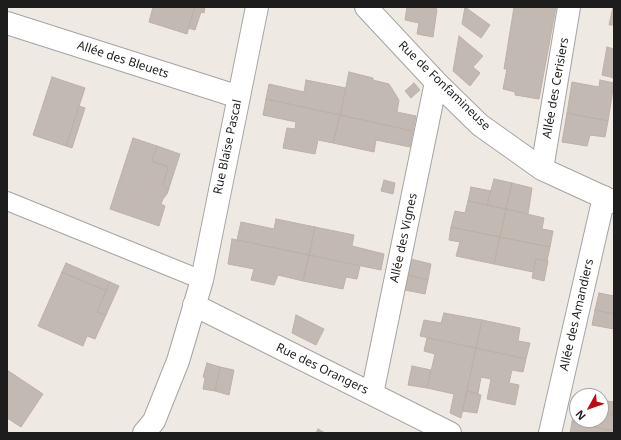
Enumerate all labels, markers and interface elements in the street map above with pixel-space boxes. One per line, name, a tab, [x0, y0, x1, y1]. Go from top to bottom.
street label: Allée des Cerisiers	[540, 36, 572, 140]
street label: Allée des Bleuets	[75, 38, 171, 82]
street label: Rue de Fonfamineuse	[395, 38, 493, 134]
street label: Rue Blaise Pascal	[211, 98, 245, 196]
street label: Allée des Vignes	[387, 192, 421, 284]
street label: Allée des Amandiers	[557, 258, 597, 372]
street label: Rue des Orangers	[274, 340, 370, 398]
north arrow	[569, 388, 609, 428]
text: N	[572, 407, 589, 424]

